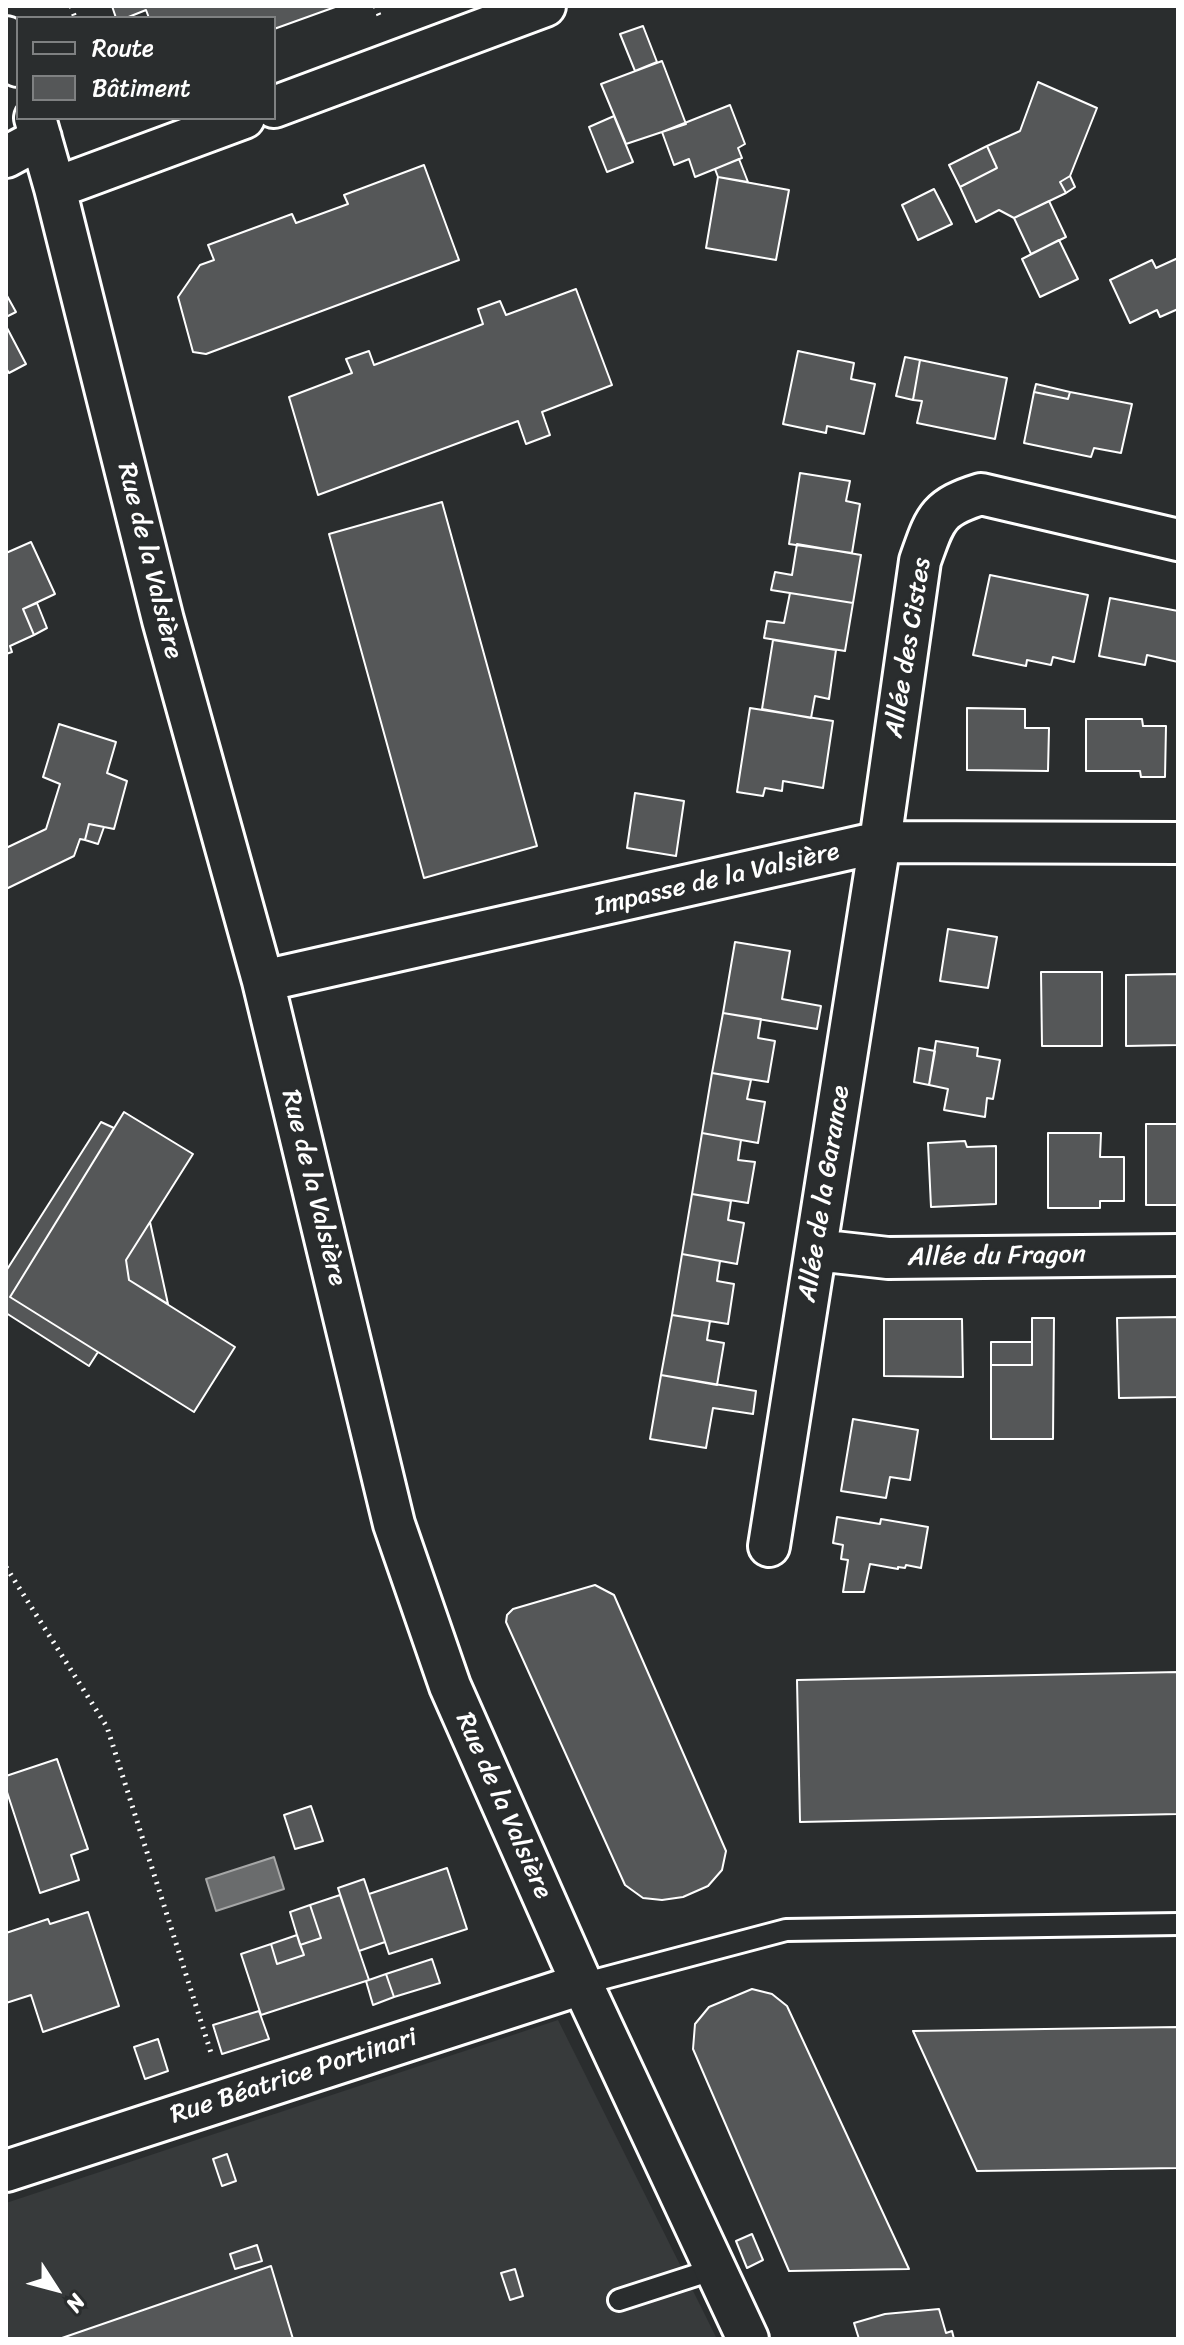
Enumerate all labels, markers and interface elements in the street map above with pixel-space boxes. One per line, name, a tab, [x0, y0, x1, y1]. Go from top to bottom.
legend	[16, 16, 276, 120]
text: Route	[92, 27, 154, 69]
text: Bâtiment	[92, 67, 191, 109]
street label: Rue de la Valsière	[110, 460, 188, 662]
street label: Allée des Cistes	[879, 556, 939, 740]
street label: Impasse de la Valsière	[591, 837, 843, 923]
street label: Allée de la Garance	[792, 1083, 858, 1305]
street label: Rue de la Valsière	[274, 1087, 352, 1289]
street label: Allée du Fragon	[908, 1240, 1086, 1274]
street label: Rue de la Valsière	[448, 1708, 558, 1904]
street label: Rue Béatrice Portinari	[167, 2022, 421, 2132]
north arrow	[16, 2249, 96, 2329]
text: N	[56, 2286, 96, 2321]

